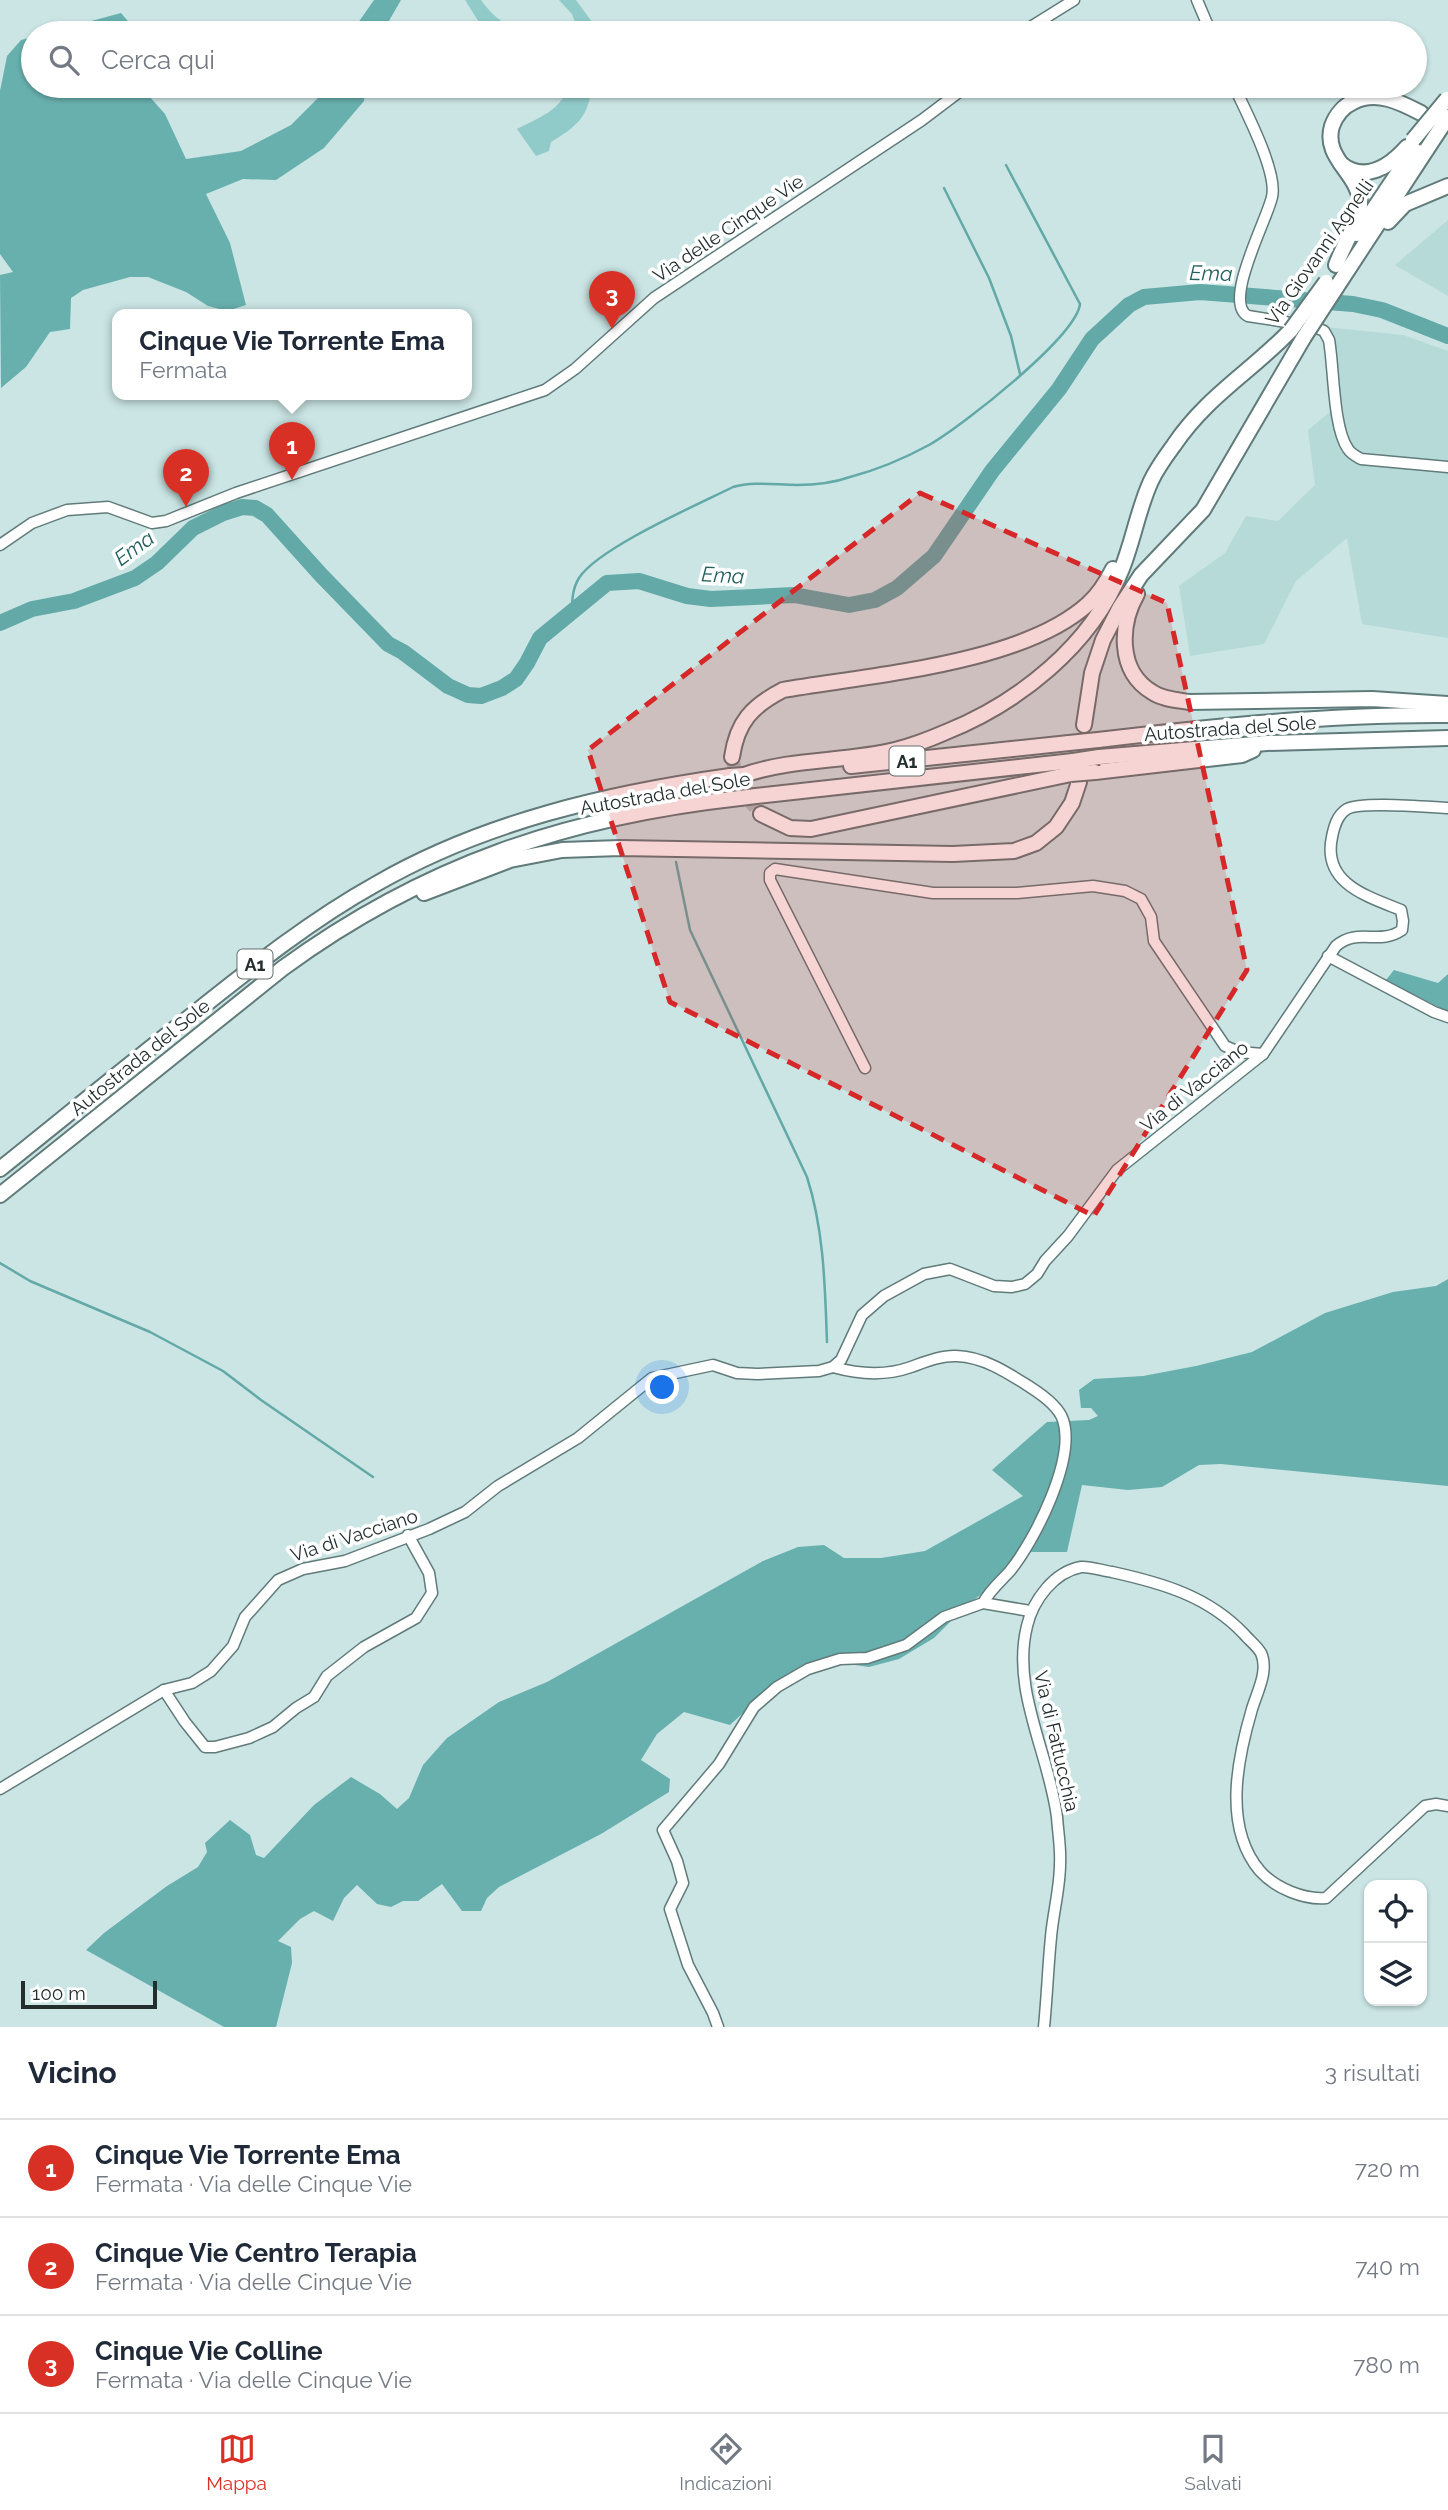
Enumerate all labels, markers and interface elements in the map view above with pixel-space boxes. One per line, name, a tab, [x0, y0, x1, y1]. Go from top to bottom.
search box	[21, 21, 1427, 98]
icon: search	[45, 41, 83, 79]
text: Cerca qui	[101, 45, 215, 75]
street label: Via delle Cinque Vie	[649, 170, 807, 286]
street label: Via Giovanni Agnelli	[1260, 175, 1378, 329]
water label: Ema	[1189, 260, 1233, 286]
pin: 3	[589, 271, 635, 329]
popup	[112, 309, 472, 400]
text: Cinque Vie Torrente Ema	[139, 326, 445, 356]
text: Fermata	[139, 356, 227, 383]
pin: 1	[269, 422, 315, 480]
pin: 2	[163, 449, 209, 507]
water label: Ema	[109, 525, 159, 571]
water label: Ema	[701, 561, 745, 589]
street label: Autostrada del Sole	[1143, 711, 1317, 745]
road number: A1	[890, 746, 925, 776]
street label: Autostrada del Sole	[578, 767, 752, 819]
road number: A1	[238, 950, 272, 979]
street label: Autostrada del Sole	[66, 994, 214, 1120]
street label: Via di Vacciano	[1136, 1036, 1252, 1136]
your location	[645, 1370, 679, 1404]
street label: Via di Vacciano	[288, 1504, 420, 1566]
street label: Via di Fattucchia	[1030, 1669, 1084, 1813]
map controls	[1364, 1880, 1427, 2006]
button: locate	[1364, 1880, 1427, 1943]
button: layers	[1364, 1943, 1427, 2006]
scale bar	[21, 1978, 158, 2010]
text: 100 m	[32, 1982, 86, 2004]
text: Vicino	[28, 2055, 117, 2090]
text: 3 risultati	[1325, 2059, 1420, 2086]
text: Cinque Vie Torrente Ema	[95, 2140, 401, 2170]
text: 1	[45, 2155, 57, 2182]
text: 720 m	[1355, 2155, 1420, 2182]
text: Fermata · Via delle Cinque Vie	[95, 2170, 412, 2197]
text: Cinque Vie Centro Terapia	[95, 2238, 417, 2268]
text: 2	[45, 2253, 57, 2280]
text: 740 m	[1355, 2253, 1420, 2280]
text: Fermata · Via delle Cinque Vie	[95, 2268, 412, 2295]
text: Cinque Vie Colline	[95, 2336, 323, 2366]
text: 3	[45, 2351, 57, 2378]
text: 780 m	[1353, 2351, 1420, 2378]
text: Fermata · Via delle Cinque Vie	[95, 2366, 412, 2393]
tab: Mappa	[206, 2430, 267, 2494]
tab: Indicazioni	[679, 2430, 772, 2494]
tab: Salvati	[1184, 2430, 1242, 2494]

